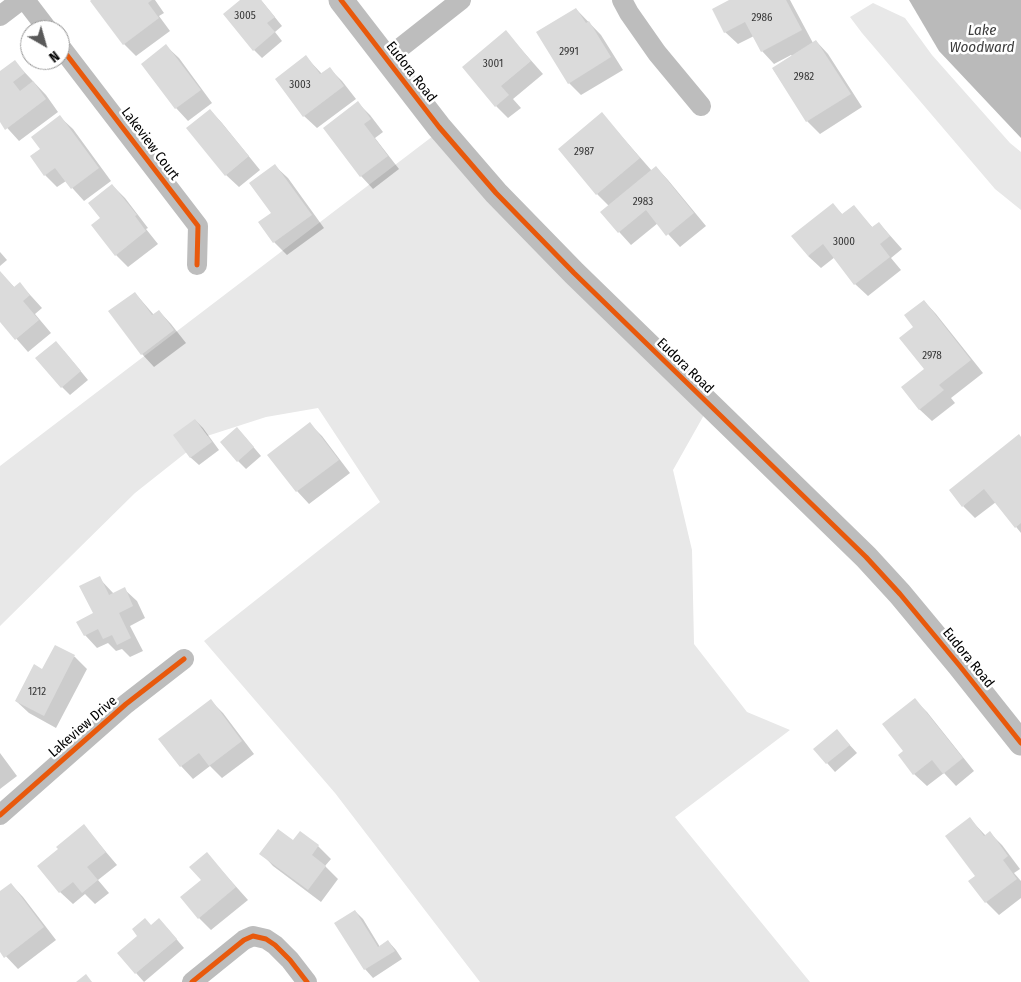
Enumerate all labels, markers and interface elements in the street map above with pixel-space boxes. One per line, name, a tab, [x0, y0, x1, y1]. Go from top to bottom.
house number: 3005	[234, 9, 256, 23]
house number: 2986	[751, 11, 773, 25]
north arrow	[20, 20, 70, 70]
water label: Lake Woodward	[950, 22, 1014, 57]
street label: Eudora Road	[382, 38, 440, 106]
house number: 2991	[559, 45, 579, 59]
text: N	[45, 47, 62, 66]
house number: 3001	[483, 57, 503, 71]
house number: 2982	[794, 70, 814, 84]
house number: 3003	[289, 78, 311, 92]
street label: Lakeview Court	[117, 104, 183, 184]
house number: 2987	[574, 145, 594, 159]
house number: 2983	[633, 195, 653, 209]
house number: 3000	[833, 235, 855, 249]
street label: Eudora Road	[653, 335, 717, 397]
house number: 2978	[922, 349, 942, 363]
street label: Eudora Road	[939, 625, 997, 691]
house number: 1212	[28, 685, 46, 699]
street label: Lakeview Drive	[45, 693, 121, 761]

